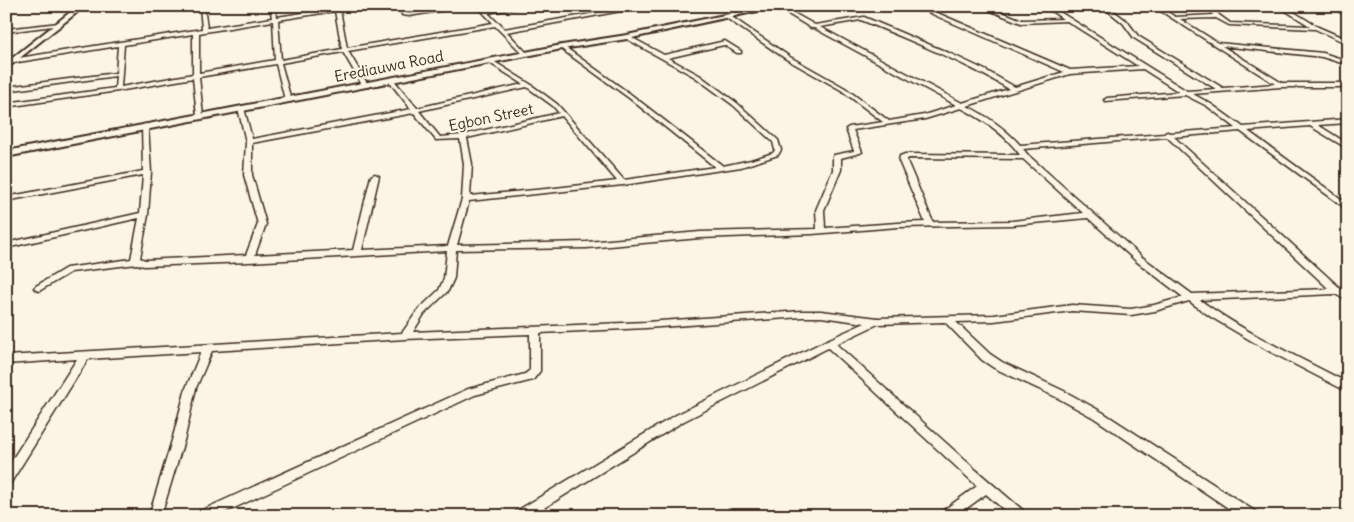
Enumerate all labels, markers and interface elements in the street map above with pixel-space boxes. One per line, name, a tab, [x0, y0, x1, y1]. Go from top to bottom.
street label: Erediauwa Road	[333, 46, 445, 86]
street label: Egbon Street	[447, 99, 535, 135]

